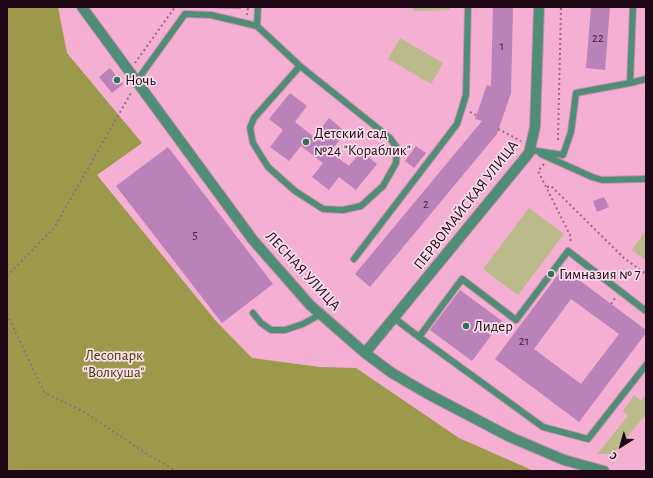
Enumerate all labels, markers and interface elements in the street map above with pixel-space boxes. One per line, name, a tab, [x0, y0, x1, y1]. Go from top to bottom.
house number: 22	[592, 30, 604, 46]
house number: 1	[500, 38, 504, 54]
place label: Ночь	[125, 71, 156, 89]
marker: Ночь	[112, 75, 122, 85]
place label: Детский сад №24 "Кораблик"	[314, 124, 411, 159]
marker: Детский сад №24 "Кораблик"	[301, 137, 311, 147]
street label: ПЕРВОМАЙСКАЯ УЛИЦА	[410, 137, 522, 273]
house number: 2	[423, 196, 429, 212]
house number: 5	[192, 227, 198, 243]
street label: ЛЕСНАЯ УЛИЦА	[262, 228, 344, 314]
place label: Гимназия № 7	[559, 265, 641, 283]
marker: Гимназия № 7	[546, 269, 556, 279]
place label: Лидер	[474, 317, 513, 335]
marker: Лидер	[461, 321, 471, 331]
house number: 21	[519, 333, 529, 349]
park label: Лесопарк "Волкуша"	[83, 346, 145, 381]
north arrow	[601, 426, 641, 466]
text: С	[608, 450, 619, 462]

